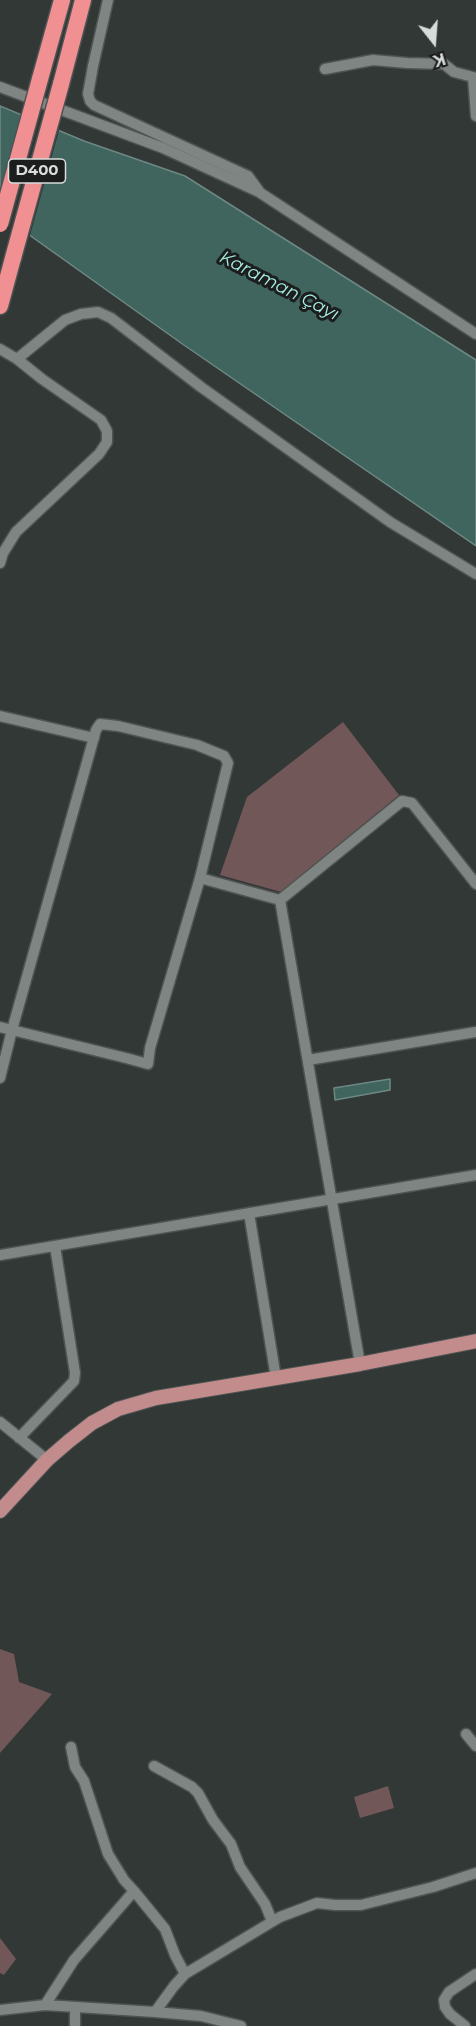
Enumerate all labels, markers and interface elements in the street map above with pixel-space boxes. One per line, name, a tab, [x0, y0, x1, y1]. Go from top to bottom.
north arrow	[404, 12, 464, 72]
text: K	[431, 49, 448, 71]
road number: D400	[9, 159, 66, 183]
water label: Karaman Çayı	[216, 247, 342, 325]

